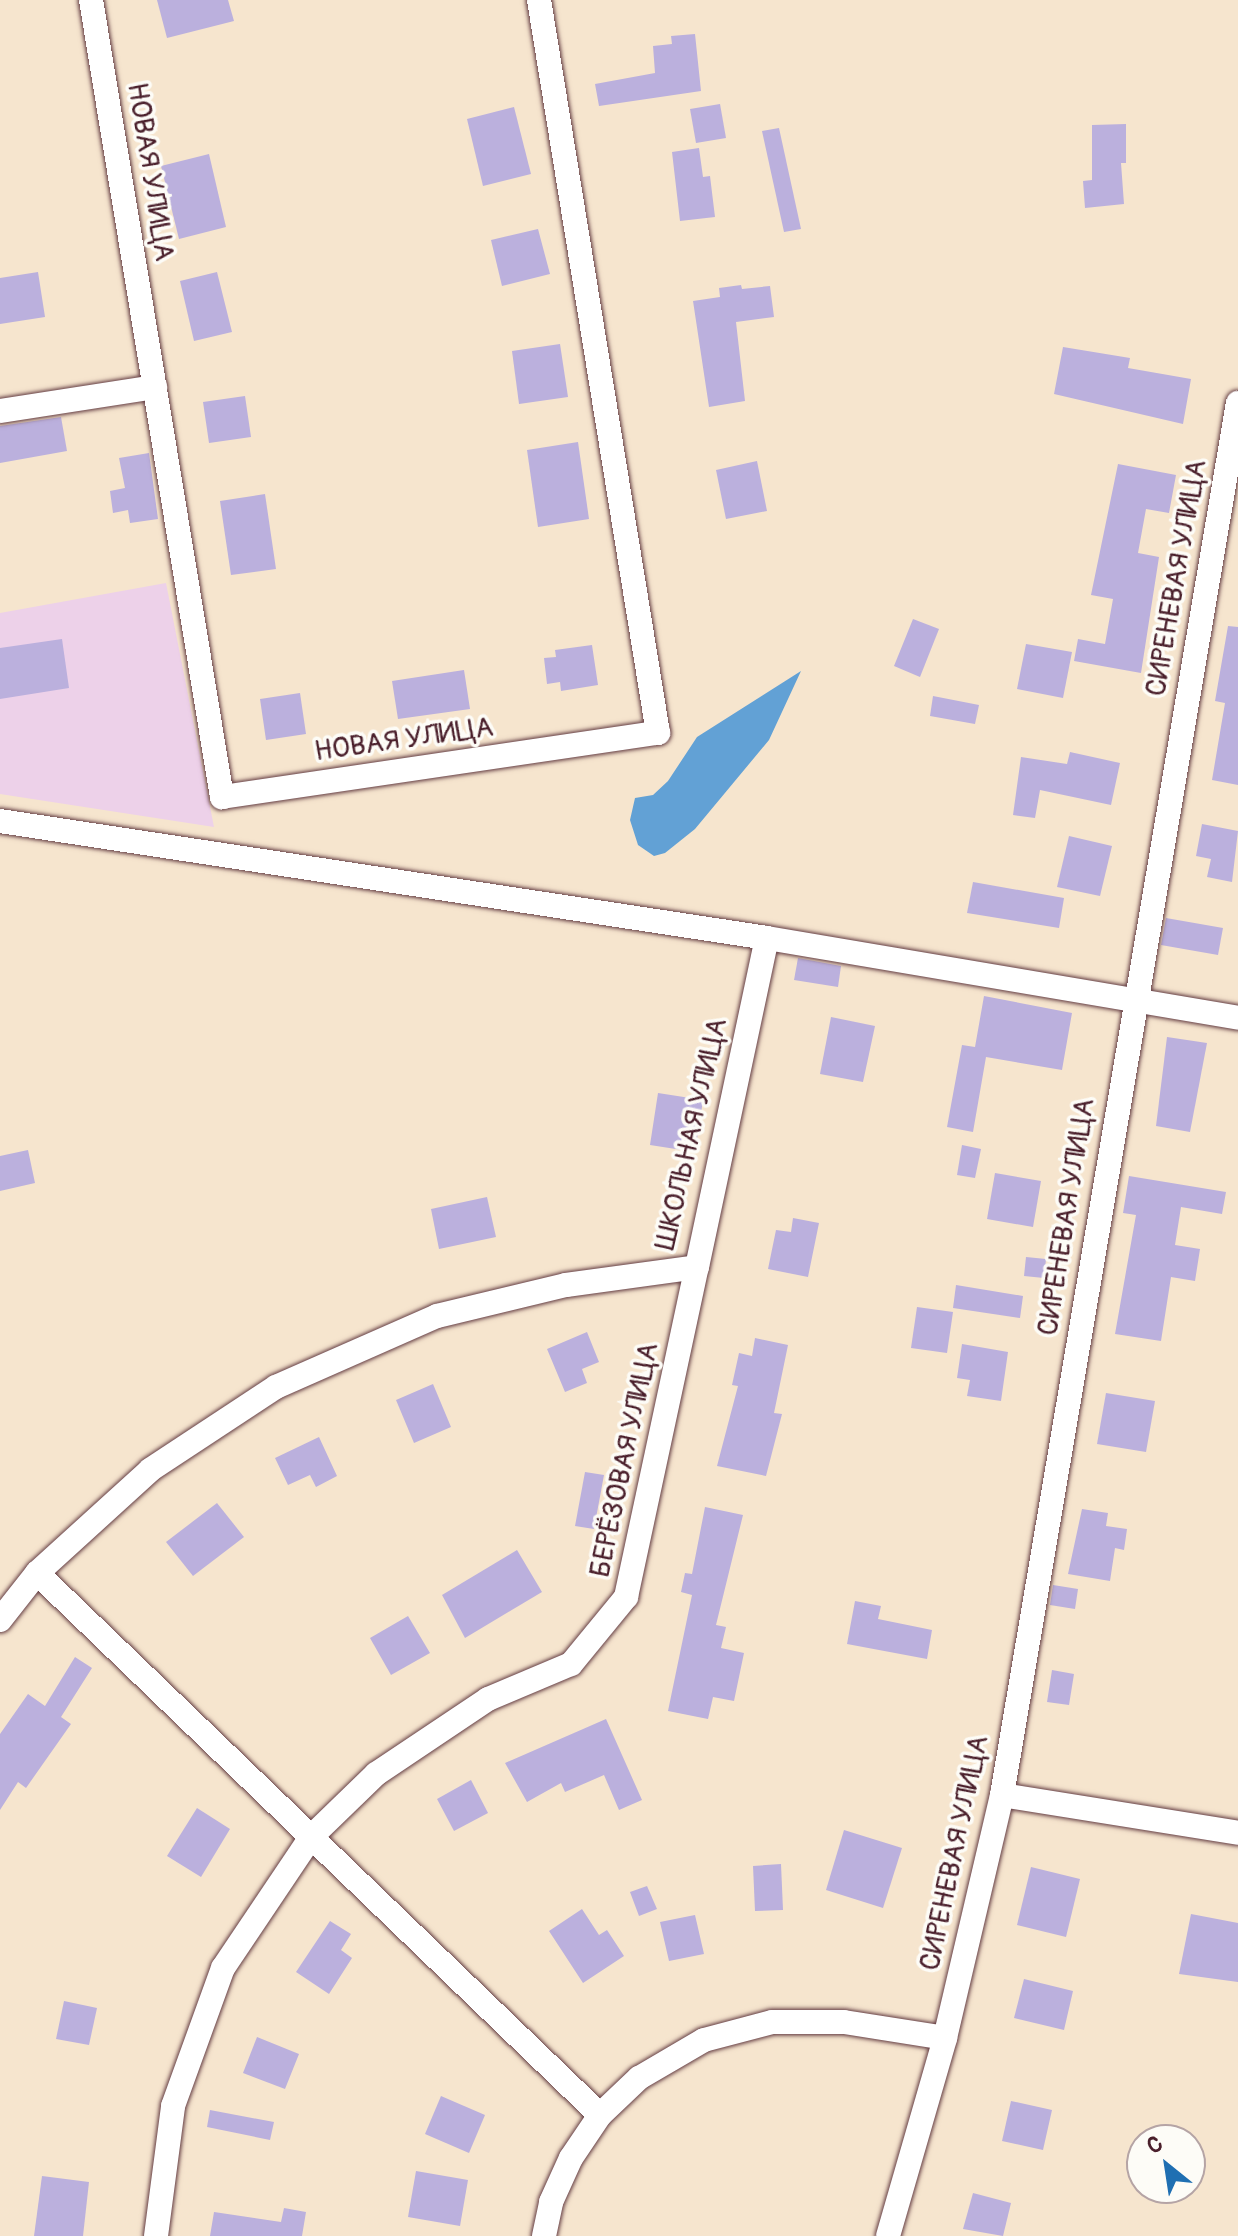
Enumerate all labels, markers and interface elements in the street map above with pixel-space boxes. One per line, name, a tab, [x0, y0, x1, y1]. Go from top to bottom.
street label: НОВАЯ УЛИЦА	[119, 80, 181, 264]
street label: СИРЕНЕВАЯ УЛИЦА	[1140, 457, 1214, 699]
street label: НОВАЯ УЛИЦА	[312, 711, 496, 769]
street label: ШКОЛЬНАЯ УЛИЦА	[649, 1015, 735, 1253]
street label: СИРЕНЕВАЯ УЛИЦА	[1032, 1096, 1102, 1338]
street label: БЕРЁЗОВАЯ УЛИЦА	[584, 1340, 666, 1580]
street label: СИРЕНЕВАЯ УЛИЦА	[914, 1732, 996, 1974]
north arrow	[1126, 2124, 1206, 2204]
text: С	[1142, 2129, 1168, 2160]

